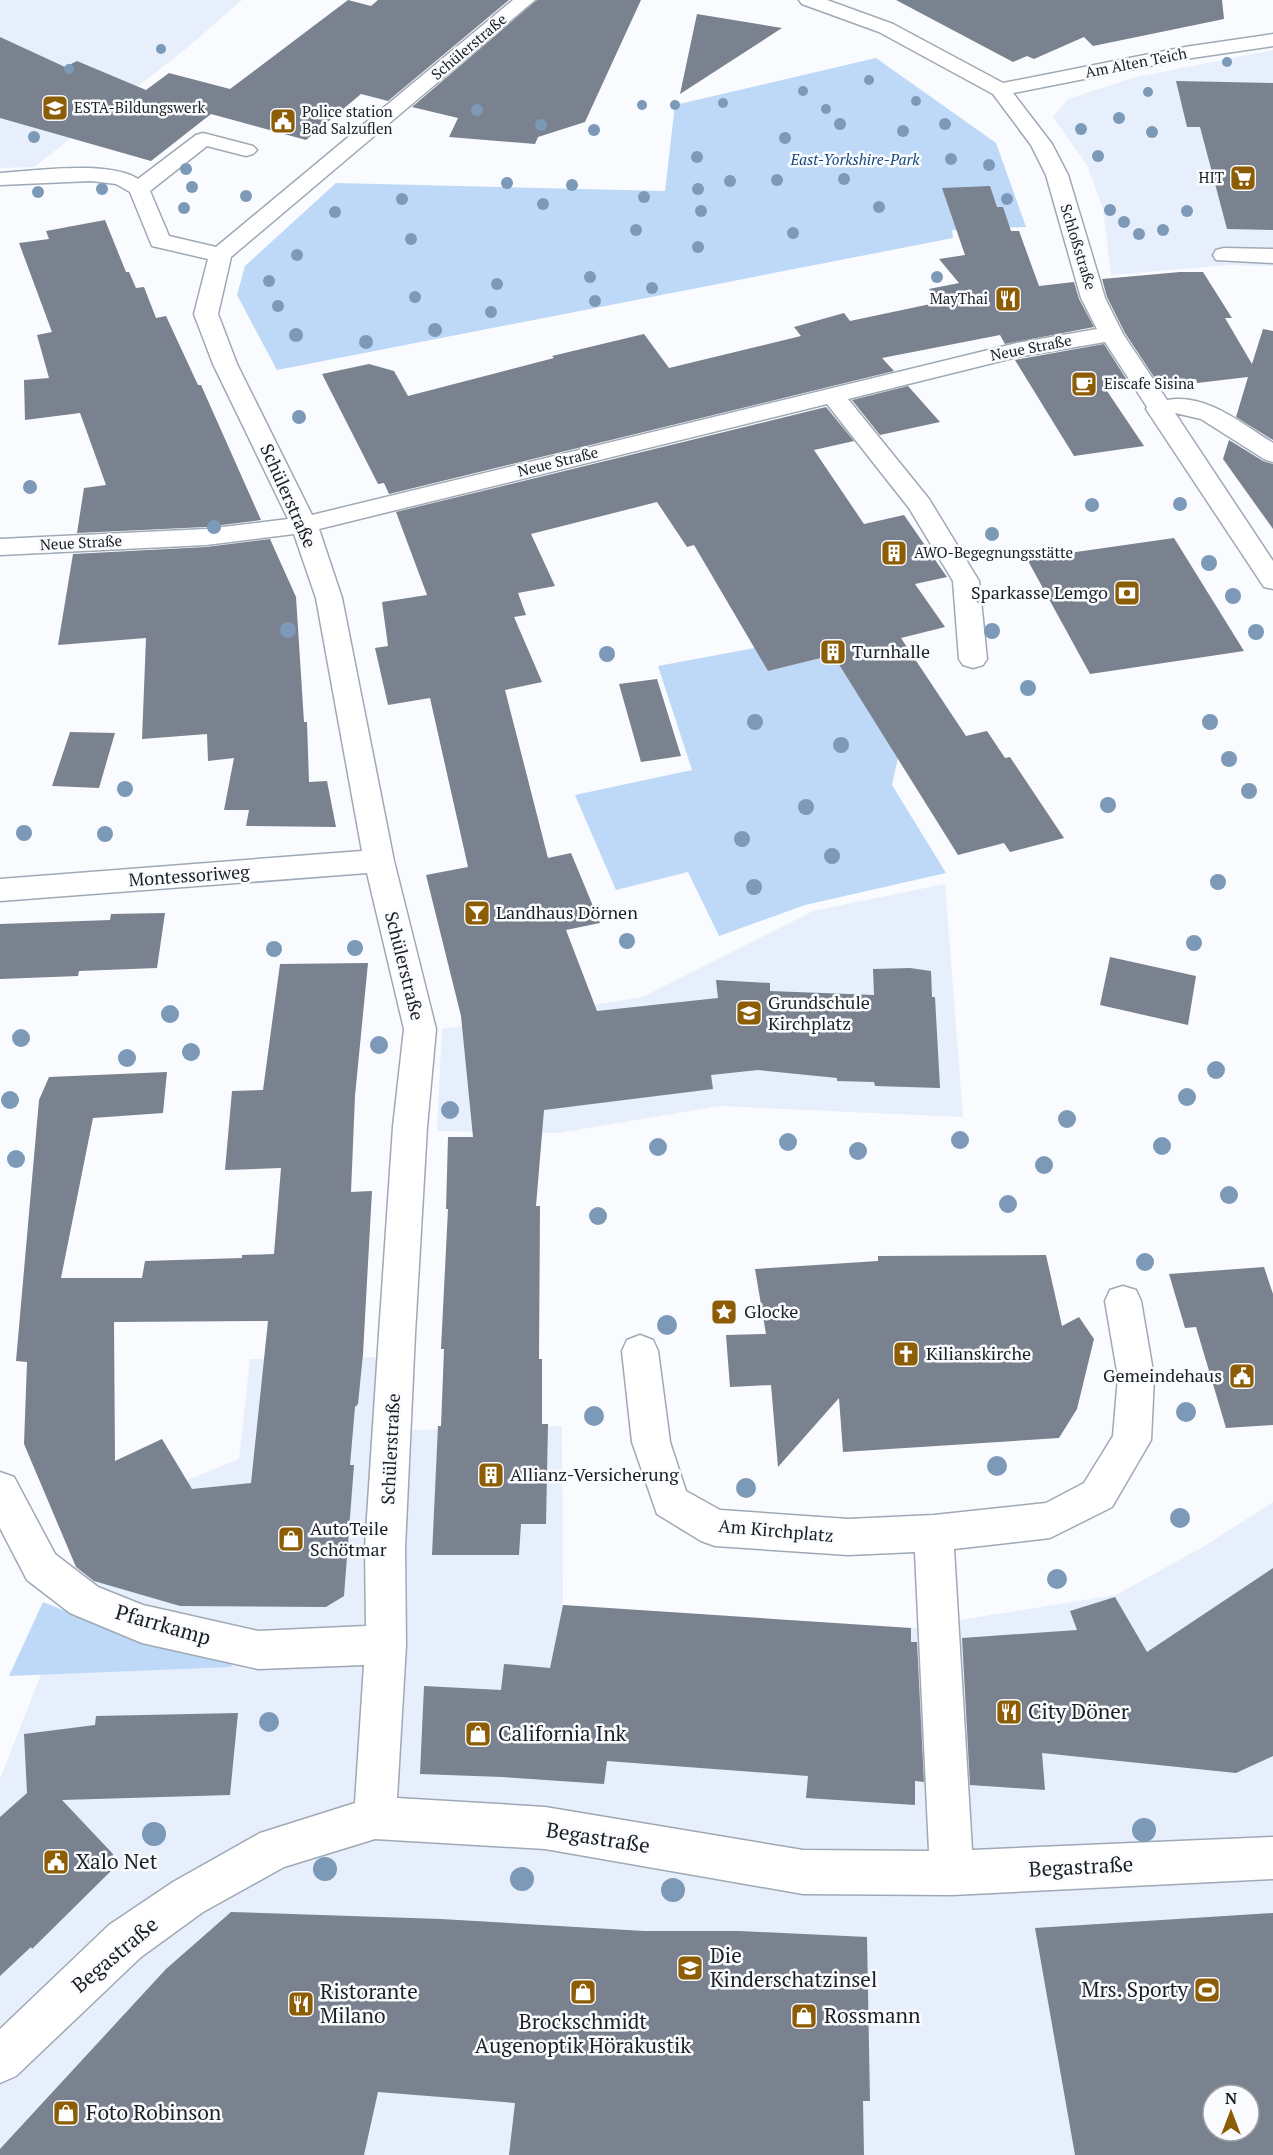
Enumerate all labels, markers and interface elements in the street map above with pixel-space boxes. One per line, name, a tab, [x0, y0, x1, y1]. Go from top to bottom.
street label: Schülerstraße	[426, 9, 510, 84]
street label: Am Alten Teich	[1083, 42, 1189, 82]
school or university icon: ESTA-Bildungswerk	[40, 93, 70, 123]
place label: ESTA-Bildungswerk	[74, 97, 205, 117]
place label: Police station Bad Salzuflen	[302, 101, 393, 138]
public building icon: Police station Bad Salzuflen	[268, 106, 298, 136]
park label: East-Yorkshire-Park	[789, 149, 920, 169]
supermarket icon: HIT	[1228, 163, 1258, 193]
place label: HIT	[1199, 167, 1224, 187]
street label: Schloßstraße	[1056, 201, 1101, 292]
restaurant icon: MayThai	[993, 284, 1023, 314]
place label: MayThai	[930, 288, 988, 308]
street label: Neue Straße	[988, 329, 1073, 365]
cafe icon: Eiscafe Sisina	[1069, 369, 1099, 399]
place label: Eiscafe Sisina	[1104, 373, 1195, 393]
street label: Schülerstraße	[255, 440, 323, 551]
street label: Neue Straße	[515, 441, 600, 481]
street label: Neue Straße	[39, 530, 123, 554]
building icon: AWO-Begegnungsstätte	[879, 538, 909, 568]
place label: AWO-Begegnungsstätte	[914, 542, 1073, 562]
bank icon: Sparkasse Lemgo	[1112, 578, 1142, 608]
place label: Sparkasse Lemgo	[971, 580, 1108, 604]
building icon: Turnhalle	[818, 637, 848, 667]
place label: Turnhalle	[852, 639, 930, 663]
street label: Montessoriweg	[128, 859, 251, 891]
bar icon: Landhaus Dörnen	[462, 898, 492, 928]
place label: Landhaus Dörnen	[496, 900, 638, 924]
street label: Schülerstraße	[380, 909, 430, 1023]
place label: Grundschule Kirchplatz	[768, 990, 870, 1035]
school or university icon: Grundschule Kirchplatz	[734, 998, 764, 1028]
place icon: Glocke	[709, 1297, 739, 1327]
place label: Glocke	[744, 1299, 798, 1323]
church icon: Kilianskirche	[891, 1339, 921, 1369]
place label: Kilianskirche	[926, 1341, 1031, 1365]
public building icon: Gemeindehaus	[1227, 1361, 1257, 1391]
place label: Gemeindehaus	[1103, 1363, 1222, 1387]
street label: Schülerstraße	[375, 1393, 405, 1505]
building icon: Allianz-Versicherung	[476, 1460, 506, 1490]
place label: Allianz-Versicherung	[510, 1462, 679, 1486]
street label: Am Kirchplatz	[718, 1513, 835, 1547]
place label: AutoTeile Schötmar	[310, 1516, 388, 1561]
shop icon: AutoTeile Schötmar	[276, 1524, 306, 1554]
street label: Pfarrkamp	[112, 1597, 214, 1651]
restaurant icon: City Döner	[994, 1697, 1024, 1727]
place label: City Döner	[1028, 1697, 1129, 1725]
shop icon: California Ink	[463, 1719, 493, 1749]
place label: California Ink	[498, 1719, 627, 1747]
street label: Begastraße	[544, 1815, 652, 1859]
public building icon: Xalo Net	[41, 1847, 71, 1877]
place label: Xalo Net	[76, 1847, 158, 1875]
street label: Begastraße	[1028, 1849, 1134, 1883]
street label: Begastraße	[65, 1910, 163, 1999]
place label: Die Kinderschatzinsel	[710, 1941, 877, 1993]
school or university icon: Die Kinderschatzinsel	[675, 1953, 705, 1983]
place label: Mrs. Sporty	[1081, 1975, 1188, 2003]
sports icon: Mrs. Sporty	[1192, 1975, 1222, 2005]
place label: Ristorante Milano	[320, 1977, 418, 2029]
shop icon: Brockschmidt Augenoptik Hörakustik	[568, 1977, 598, 2007]
restaurant icon: Ristorante Milano	[286, 1989, 316, 2019]
shop icon: Rossmann	[789, 2001, 819, 2031]
place label: Rossmann	[824, 2001, 921, 2029]
place label: Brockschmidt Augenoptik Hörakustik	[475, 2007, 691, 2059]
north arrow	[1201, 2083, 1261, 2143]
text: N	[1225, 2087, 1237, 2109]
shop icon: Foto Robinson	[51, 2098, 81, 2128]
place label: Foto Robinson	[86, 2098, 222, 2126]

